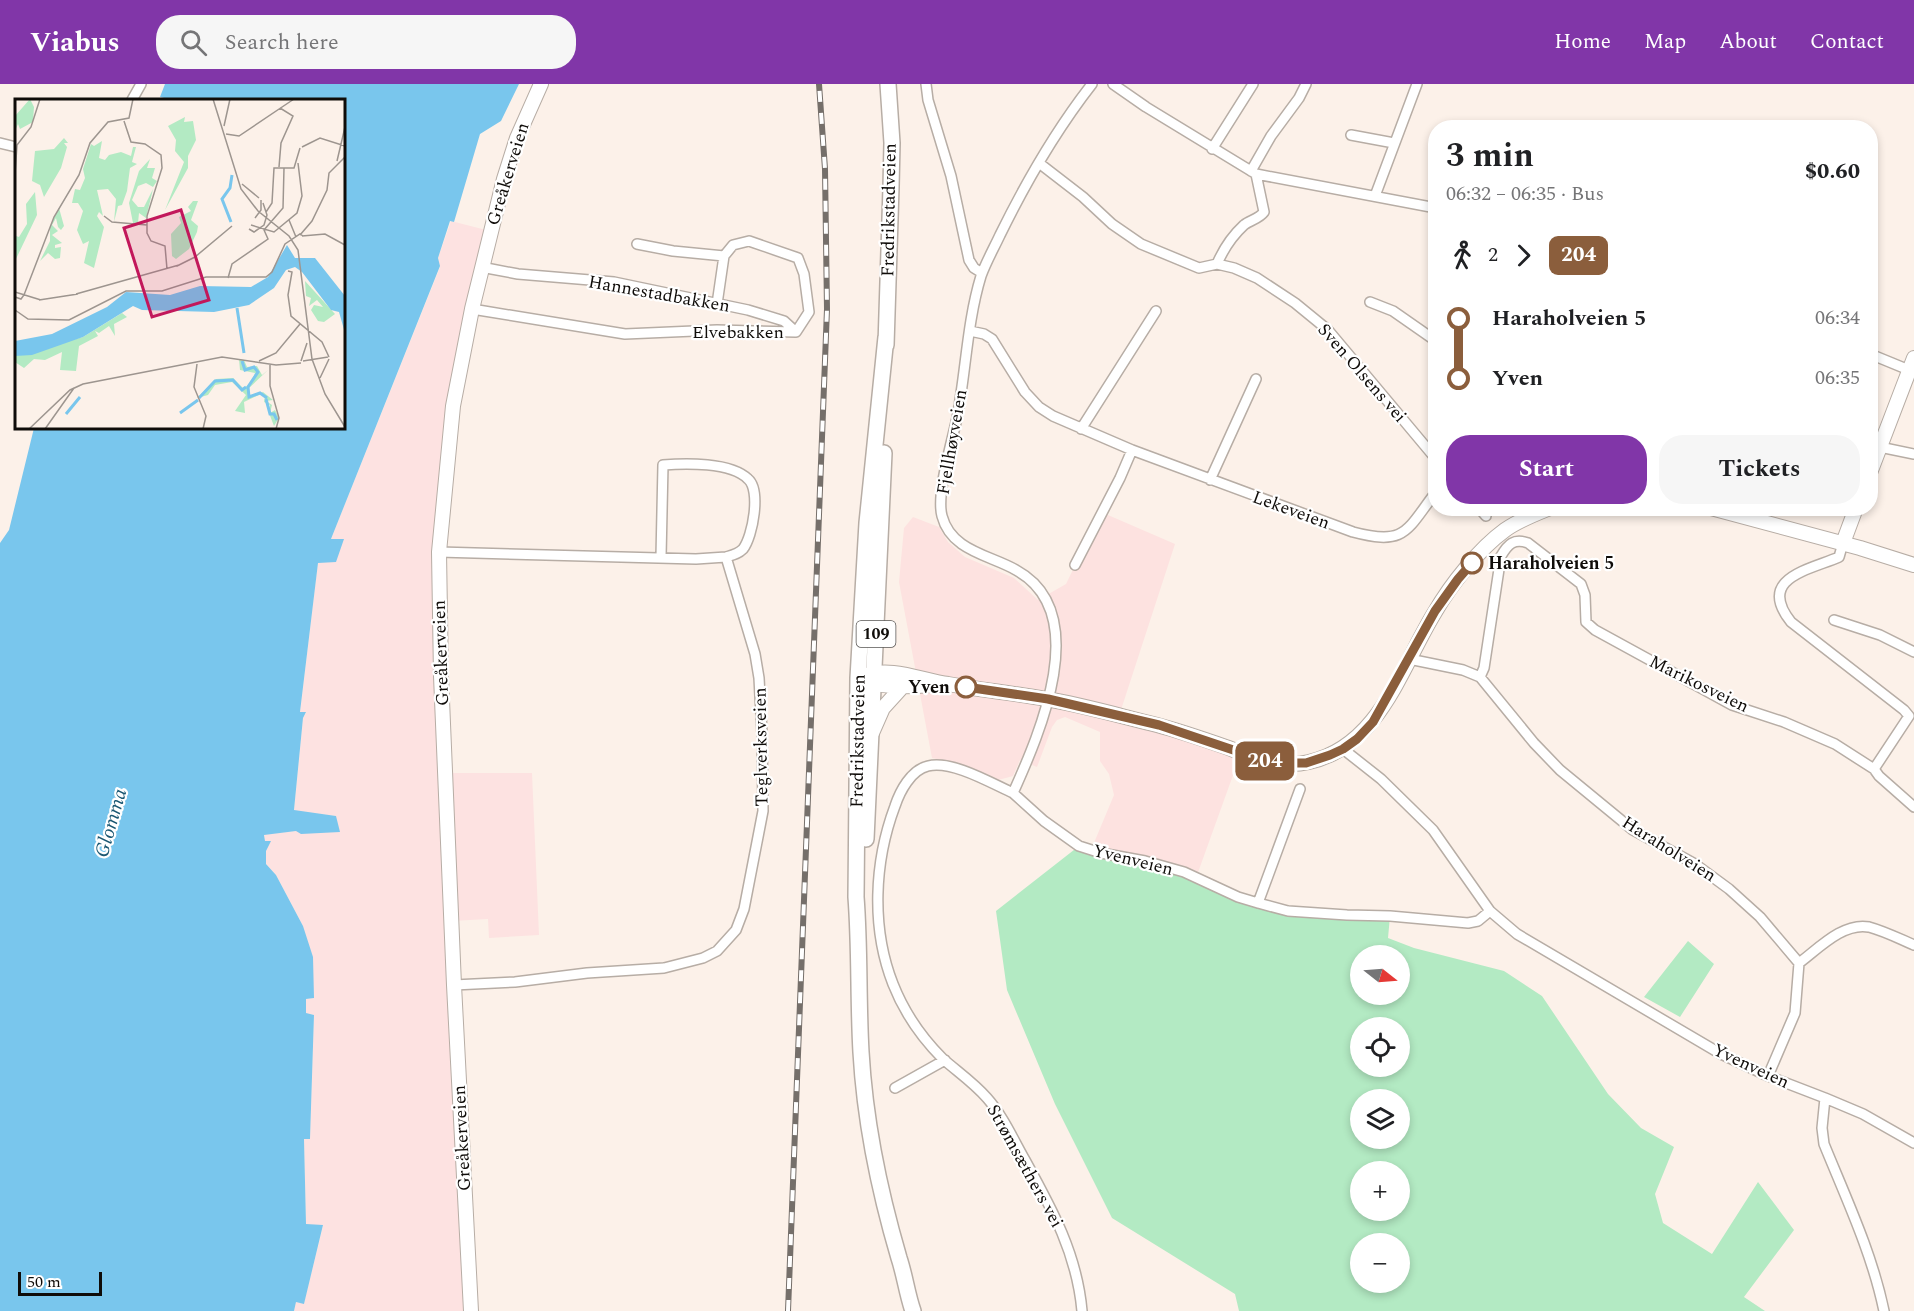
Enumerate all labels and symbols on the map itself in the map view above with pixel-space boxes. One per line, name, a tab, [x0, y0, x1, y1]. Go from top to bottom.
inset map	[15, 99, 345, 429]
street label: Greåkerveien	[480, 119, 536, 229]
street label: Fredrikstadveien	[874, 143, 904, 277]
street label: Hannestadbakken	[586, 268, 732, 320]
street label: Sven Olsens vei	[1311, 317, 1413, 429]
street label: Elvebakken	[692, 319, 784, 346]
street label: Fjellhøyveien	[929, 387, 975, 497]
street label: Lekeveien	[1248, 484, 1334, 536]
place label: Haraholveien 5	[1488, 550, 1614, 577]
marker: Haraholveien 5	[1461, 552, 1483, 574]
street label: Greåkerveien	[426, 599, 456, 707]
road number: 109	[856, 621, 896, 647]
street label: Marikosveien	[1644, 648, 1754, 720]
street label: Fredrikstadveien	[843, 674, 873, 808]
place label: Yven	[908, 674, 950, 701]
marker: Yven	[955, 676, 977, 698]
street label: Teglverksveien	[746, 687, 776, 807]
line badge: 204	[1230, 742, 1300, 780]
water label: Glomma	[87, 785, 135, 861]
street label: Haraholveien	[1616, 809, 1722, 889]
street label: Yvenveien	[1090, 837, 1176, 883]
north arrow	[1350, 945, 1410, 1005]
street label: Yvenveien	[1708, 1036, 1794, 1096]
street label: Greåkerveien	[446, 1084, 478, 1192]
street label: Strømsæthers vei	[980, 1099, 1070, 1233]
scale bar	[18, 1269, 102, 1296]

